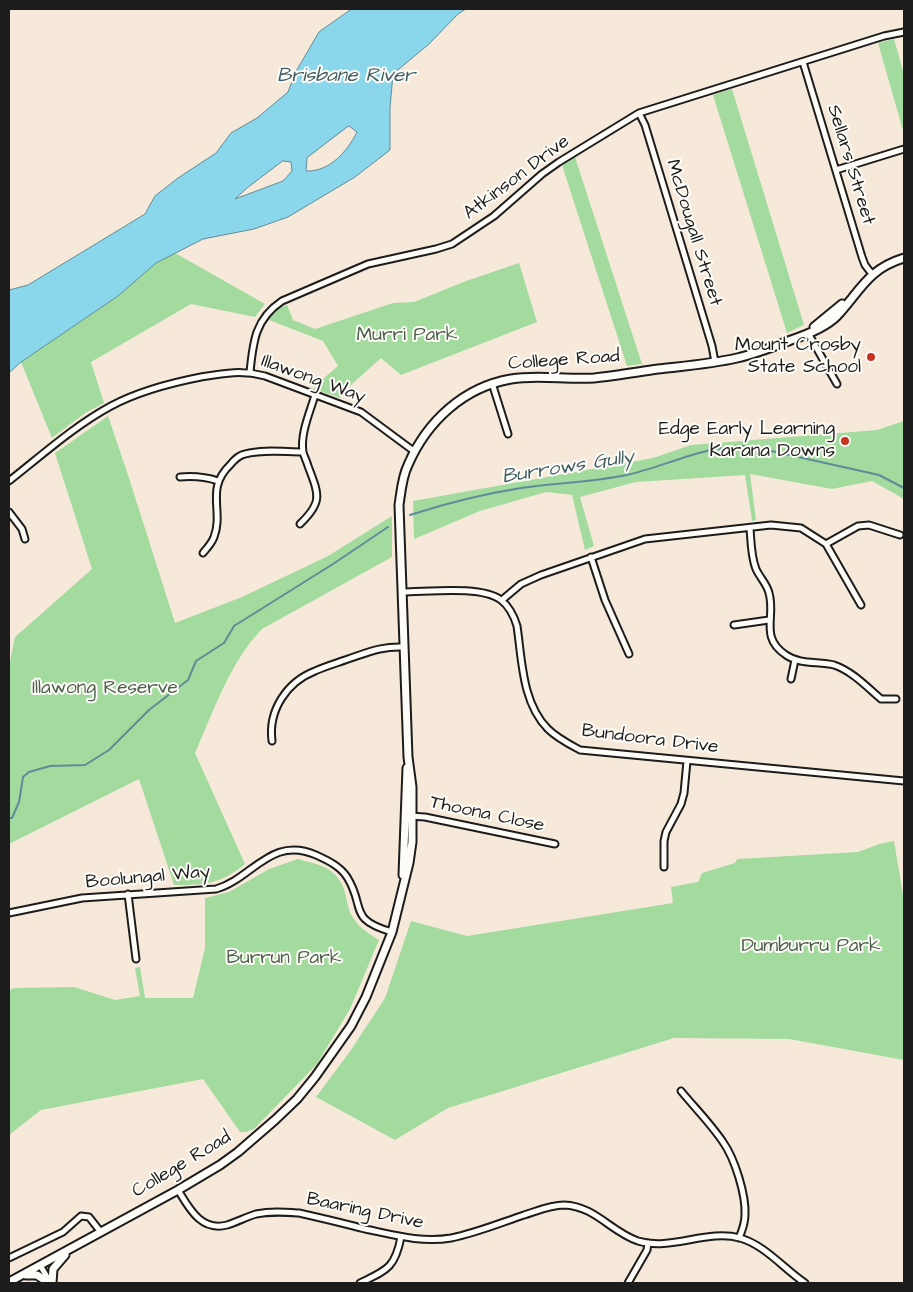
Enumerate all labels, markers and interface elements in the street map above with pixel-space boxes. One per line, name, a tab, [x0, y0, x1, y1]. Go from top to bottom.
water label: Brisbane River	[277, 65, 415, 89]
street label: Sellars Street	[821, 102, 879, 228]
street label: Atkinson Drive	[459, 131, 575, 225]
street label: McDougall Street	[660, 157, 726, 309]
park label: Murri Park	[357, 325, 457, 347]
place label: Mount Crosby State School	[735, 335, 861, 379]
street label: College Road	[507, 346, 621, 376]
street label: Illawong Way	[258, 351, 368, 409]
marker: Mount Crosby State School	[865, 351, 877, 363]
place label: Edge Early Learning Karana Downs	[659, 419, 835, 463]
marker: Edge Early Learning Karana Downs	[839, 435, 851, 447]
water label: Burrows Gully	[500, 446, 636, 490]
park label: Illawong Reserve	[32, 678, 178, 700]
street label: Bundoora Drive	[580, 720, 720, 760]
street label: Thoona Close	[428, 792, 546, 838]
street label: Boolungal Way	[85, 861, 211, 895]
park label: Dumburru Park	[741, 936, 881, 958]
park label: Burrun Park	[227, 948, 341, 970]
street label: College Road	[128, 1126, 236, 1204]
street label: Baaring Drive	[304, 1188, 426, 1236]

